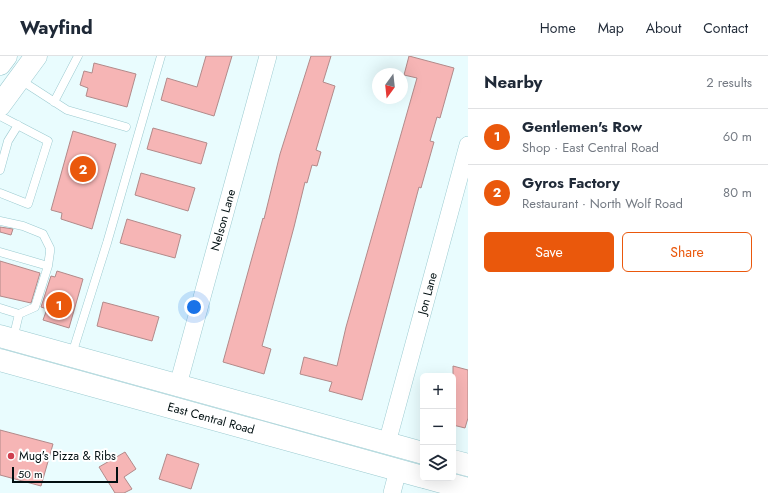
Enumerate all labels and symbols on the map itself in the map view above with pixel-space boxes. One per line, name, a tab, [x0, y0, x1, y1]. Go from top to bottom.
north arrow	[372, 68, 408, 104]
pin: 2	[70, 154, 96, 184]
street label: Nelson Lane	[206, 187, 240, 253]
street label: Jon Lane	[413, 270, 442, 318]
pin: 1	[46, 290, 72, 320]
your location	[184, 297, 204, 317]
street label: East Central Road	[166, 398, 257, 439]
place label: Mug's Pizza & Ribs	[19, 447, 116, 465]
marker: Mug's Pizza & Ribs	[6, 451, 16, 461]
scale bar	[12, 465, 118, 484]

